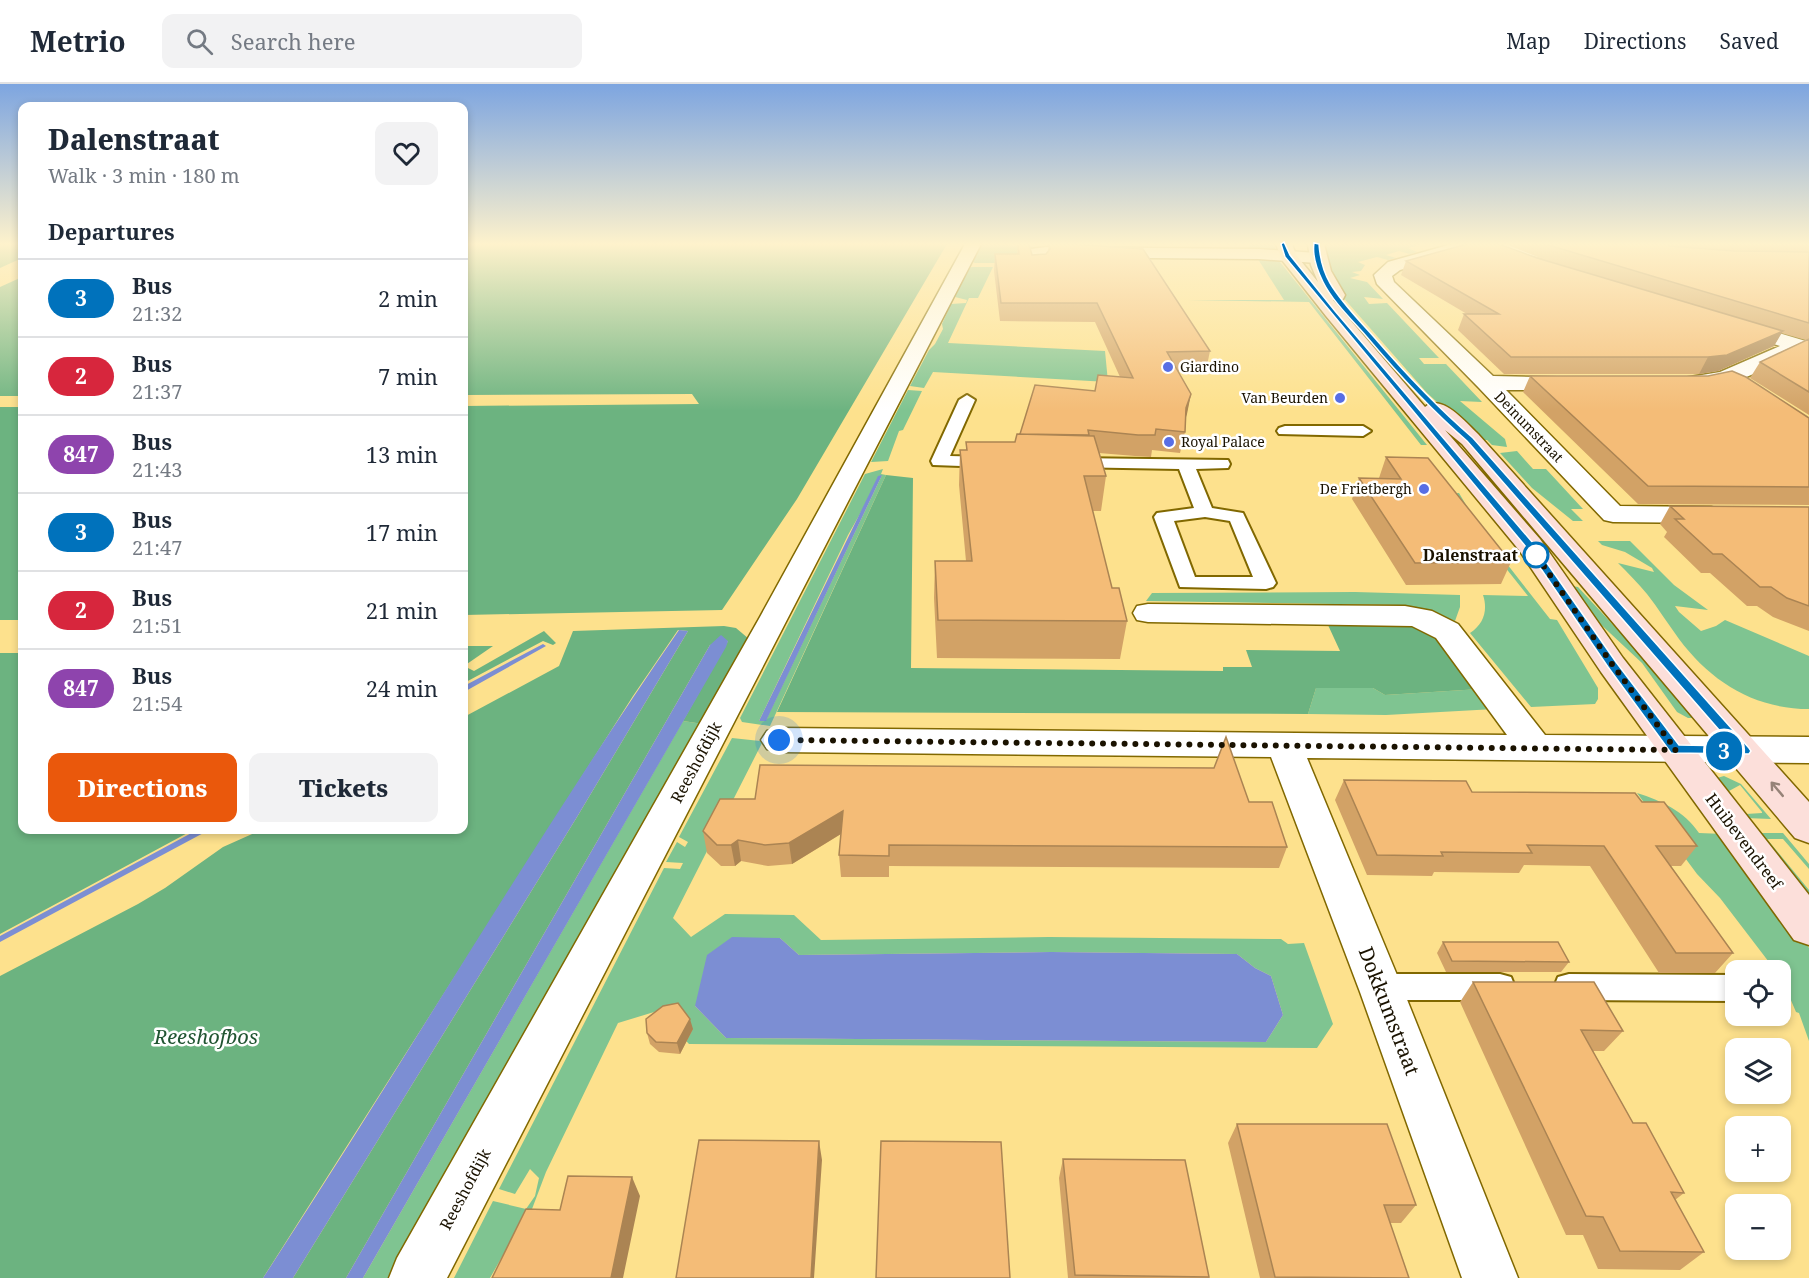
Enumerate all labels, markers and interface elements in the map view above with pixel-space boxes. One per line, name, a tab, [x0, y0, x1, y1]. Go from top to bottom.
search box	[162, 14, 582, 68]
text: Metrio	[30, 22, 126, 60]
icon: search	[183, 25, 216, 58]
text: Search here	[231, 26, 356, 56]
text: Map	[1506, 27, 1551, 55]
text: Directions	[1584, 27, 1686, 55]
text: Saved	[1719, 27, 1779, 55]
text: Dalenstraat	[48, 120, 220, 158]
button: heart	[375, 122, 438, 185]
text: Walk · 3 min · 180 m	[48, 162, 240, 189]
text: Departures	[48, 216, 175, 246]
text: Bus	[132, 270, 172, 300]
text: 2 min	[378, 283, 438, 313]
text: 3	[75, 284, 87, 312]
text: 21:32	[132, 300, 182, 327]
text: Bus	[132, 348, 172, 378]
place label: Giardino	[1180, 357, 1239, 376]
marker: Giardino	[1161, 360, 1175, 374]
text: 7 min	[378, 361, 438, 391]
text: 2	[75, 362, 87, 390]
text: 21:37	[132, 378, 182, 405]
street label: Deinumstraat	[1491, 387, 1568, 466]
place label: Van Beurden	[1242, 388, 1328, 407]
marker: Van Beurden	[1333, 391, 1347, 405]
text: Bus	[132, 426, 172, 456]
place label: Royal Palace	[1181, 432, 1265, 451]
marker: Royal Palace	[1162, 435, 1176, 449]
text: 13 min	[366, 439, 438, 469]
text: 847	[63, 440, 99, 468]
text: 21:43	[132, 456, 182, 483]
place label: De Frietbergh	[1320, 479, 1412, 498]
marker: De Frietbergh	[1417, 482, 1431, 496]
text: Bus	[132, 504, 172, 534]
text: 17 min	[366, 517, 438, 547]
text: 3	[75, 518, 87, 546]
text: 21:47	[132, 534, 182, 561]
marker: Dalenstraat	[1523, 542, 1549, 568]
place label: Dalenstraat	[1423, 544, 1519, 566]
text: Bus	[132, 582, 172, 612]
text: 21 min	[366, 595, 438, 625]
text: 2	[75, 596, 87, 624]
text: 21:51	[132, 612, 182, 639]
text: Bus	[132, 660, 172, 690]
text: 24 min	[366, 673, 438, 703]
text: 847	[63, 674, 99, 702]
text: 21:54	[132, 690, 182, 717]
street label: Reeshofdijk	[665, 717, 727, 807]
your location	[764, 725, 794, 755]
line badge: 3	[1704, 732, 1744, 770]
text: 3	[1718, 737, 1730, 765]
button: Directions	[48, 753, 237, 822]
button: Tickets	[249, 753, 438, 822]
one-way arrow	[1770, 782, 1784, 797]
street label: Huibevendreef	[1701, 789, 1789, 895]
street label: Dokkumstraat	[1353, 943, 1426, 1079]
map controls	[1725, 960, 1791, 1260]
button: locate	[1725, 960, 1791, 1026]
park label: Reeshofbos	[153, 1023, 258, 1050]
button: layers	[1725, 1038, 1791, 1104]
button: +	[1725, 1116, 1791, 1182]
street label: Reeshofdijk	[434, 1144, 496, 1234]
button: −	[1725, 1194, 1791, 1260]

